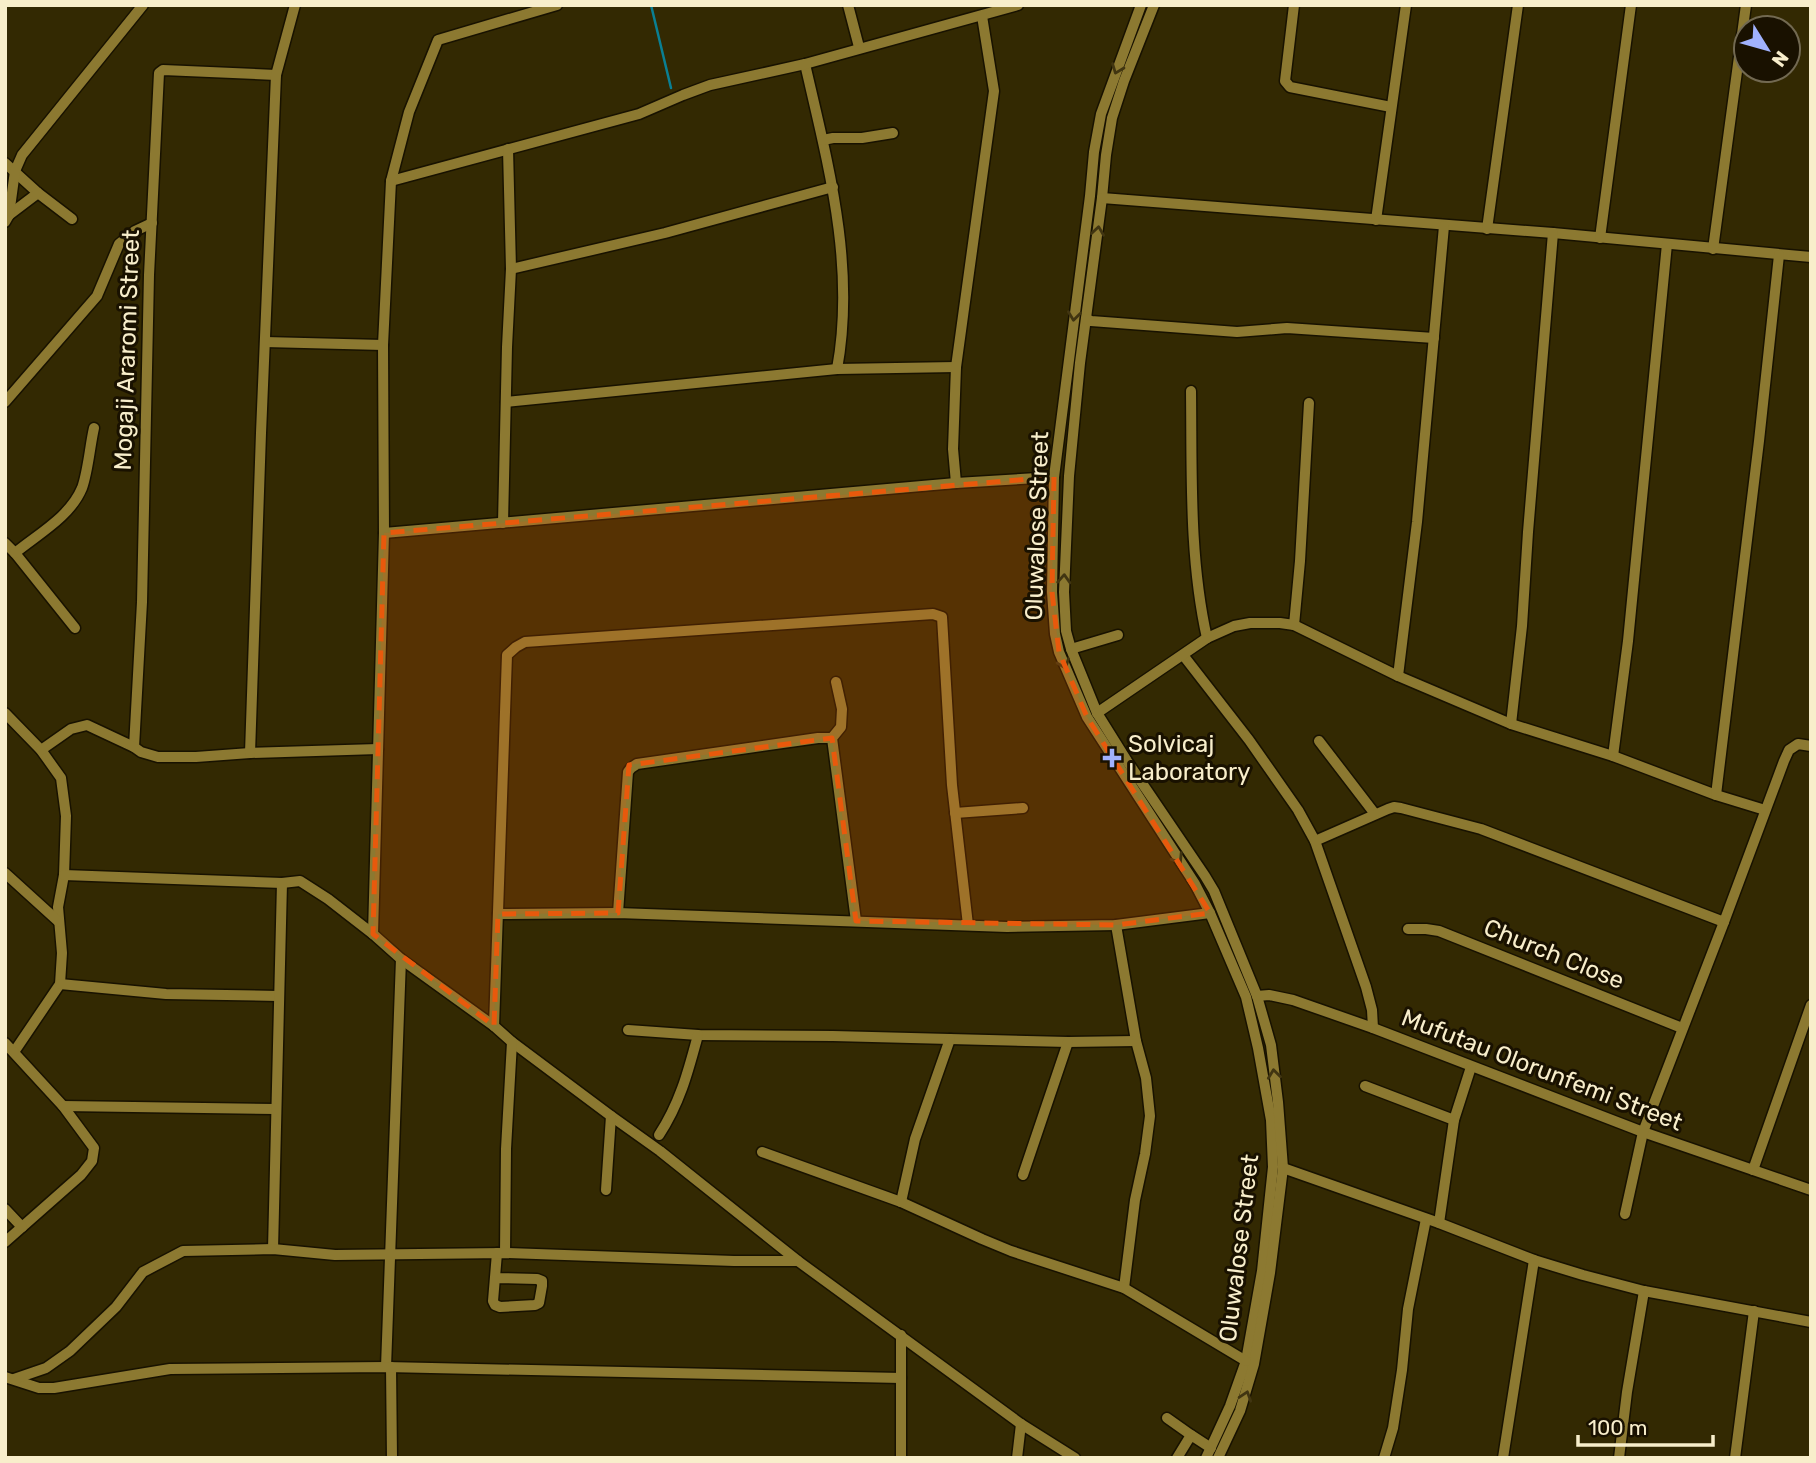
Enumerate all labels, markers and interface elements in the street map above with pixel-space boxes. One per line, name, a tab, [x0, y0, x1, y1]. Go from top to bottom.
north arrow	[1732, 14, 1802, 84]
text: N	[1767, 47, 1793, 71]
one-way arrow	[1111, 62, 1125, 74]
one-way arrow	[1090, 225, 1105, 237]
street label: Mogaji Araromi Street	[109, 229, 145, 471]
one-way arrow	[1067, 311, 1082, 322]
street label: Oluwalose Street	[1020, 431, 1054, 621]
one-way arrow	[1057, 574, 1072, 585]
one-way arrow	[1056, 657, 1070, 669]
place label: Solvicaj Laboratory	[1128, 730, 1250, 786]
marker: Solvicaj Laboratory	[1102, 748, 1122, 768]
one-way arrow	[1170, 852, 1183, 865]
street label: Church Close	[1480, 913, 1628, 995]
street label: Mufutau Olorunfemi Street	[1398, 1003, 1686, 1137]
one-way arrow	[1267, 1068, 1282, 1080]
street label: Oluwalose Street	[1214, 1152, 1264, 1344]
one-way arrow	[1237, 1390, 1252, 1402]
scale bar	[1578, 1404, 1713, 1448]
text: 100 m	[1588, 1415, 1647, 1440]

